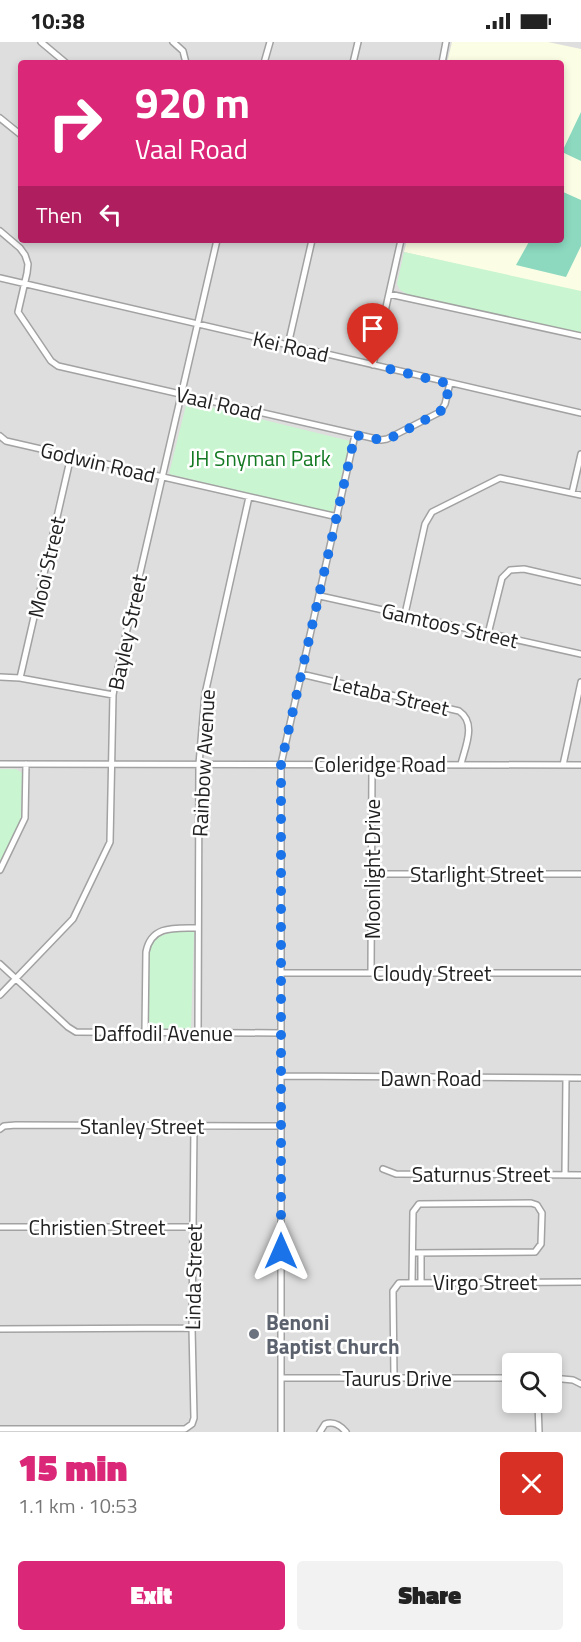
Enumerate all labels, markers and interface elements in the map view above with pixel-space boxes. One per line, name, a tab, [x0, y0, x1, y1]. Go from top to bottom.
text: 10:38	[30, 4, 85, 38]
text: 920 m	[135, 70, 250, 134]
icon: right	[36, 84, 114, 162]
text: Vaal Road	[135, 128, 248, 169]
text: Then	[36, 198, 82, 232]
icon: left	[94, 198, 127, 231]
pin	[347, 303, 398, 365]
icon: arrive	[356, 312, 389, 345]
street label: Kei Road	[250, 322, 332, 370]
street label: Vaal Road	[173, 378, 265, 428]
street label: Godwin Road	[37, 433, 159, 491]
park label: JH Snyman Park	[189, 442, 331, 474]
street label: Mooi Street	[19, 513, 73, 621]
street label: Bayley Street	[99, 571, 155, 693]
street label: Gamtoos Street	[379, 594, 522, 656]
street label: Letaba Street	[330, 666, 453, 724]
street label: Rainbow Avenue	[183, 688, 223, 838]
street label: Coleridge Road	[314, 748, 446, 780]
street label: Moonlight Drive	[356, 799, 388, 939]
street label: Starlight Street	[410, 858, 545, 890]
street label: Cloudy Street	[373, 957, 492, 989]
street label: Daffodil Avenue	[93, 1017, 233, 1049]
street label: Dawn Road	[380, 1062, 482, 1094]
street label: Stanley Street	[80, 1110, 205, 1142]
street label: Saturnus Street	[412, 1158, 551, 1190]
street label: Christien Street	[29, 1211, 166, 1243]
position arrow	[249, 1219, 313, 1283]
street label: Linda Street	[176, 1223, 210, 1330]
street label: Virgo Street	[433, 1266, 538, 1298]
place label: Benoni Baptist Church	[266, 1306, 400, 1362]
marker: Benoni Baptist Church	[247, 1327, 261, 1341]
map controls	[502, 1353, 562, 1413]
button: search	[502, 1353, 562, 1413]
street label: Taurus Drive	[342, 1362, 452, 1394]
text: 15 min	[18, 1440, 127, 1495]
button: close	[500, 1452, 563, 1515]
text: 1.1 km · 10:53	[18, 1490, 138, 1521]
button: Exit	[18, 1561, 285, 1630]
button: Share	[297, 1561, 563, 1630]

